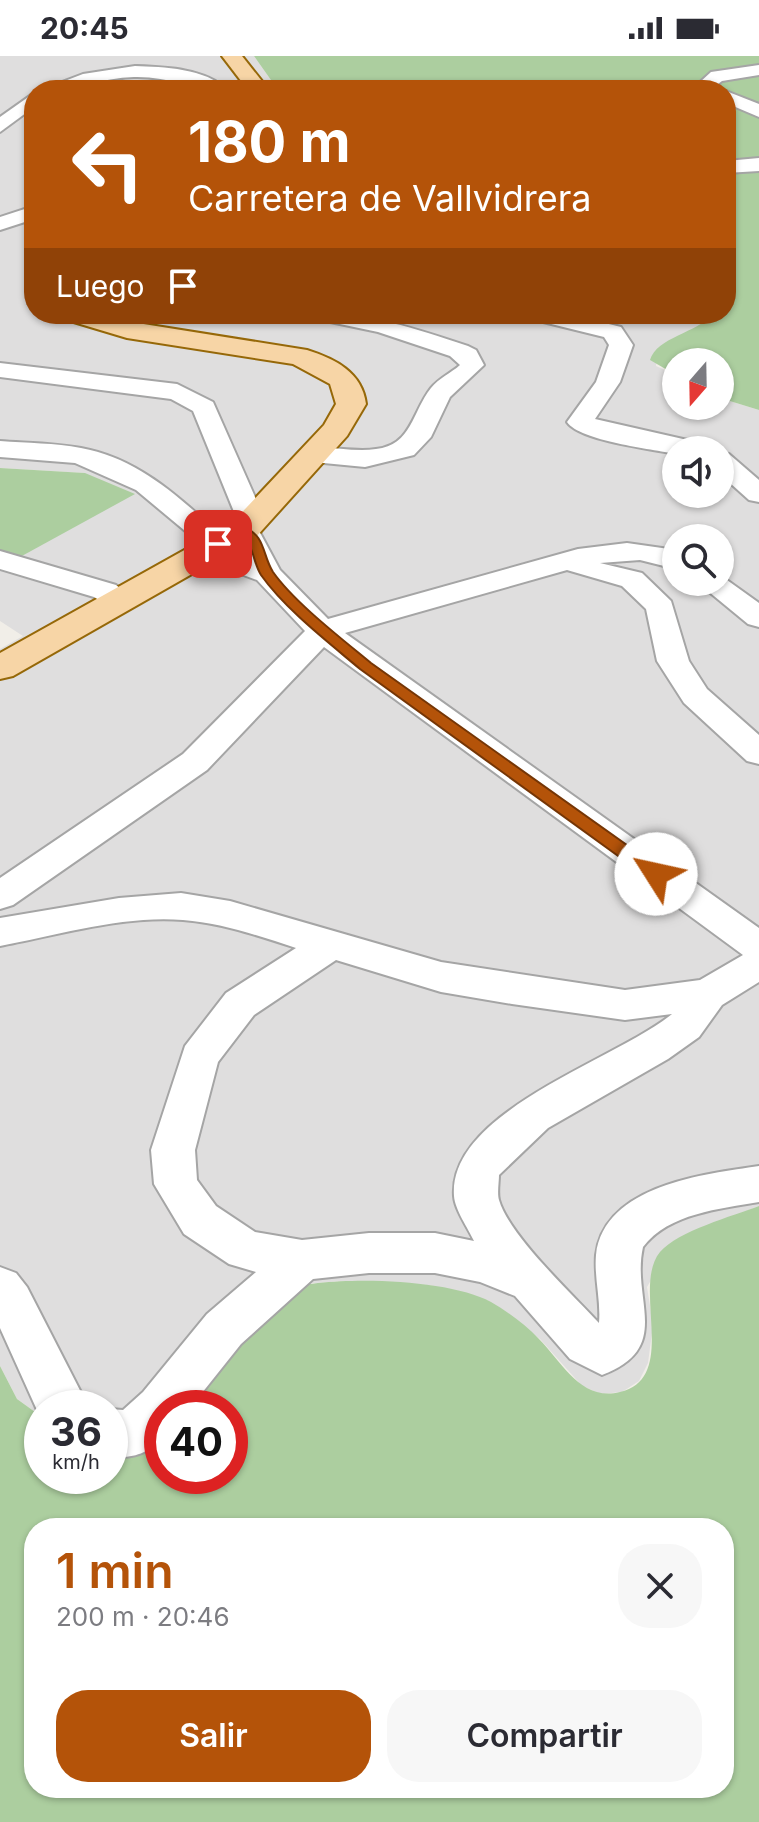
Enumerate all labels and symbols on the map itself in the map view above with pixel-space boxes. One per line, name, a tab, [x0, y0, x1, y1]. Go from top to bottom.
north arrow	[662, 348, 734, 420]
pin	[184, 510, 252, 578]
position arrow	[614, 832, 698, 916]
speed limit sign: 40	[144, 1390, 248, 1494]

